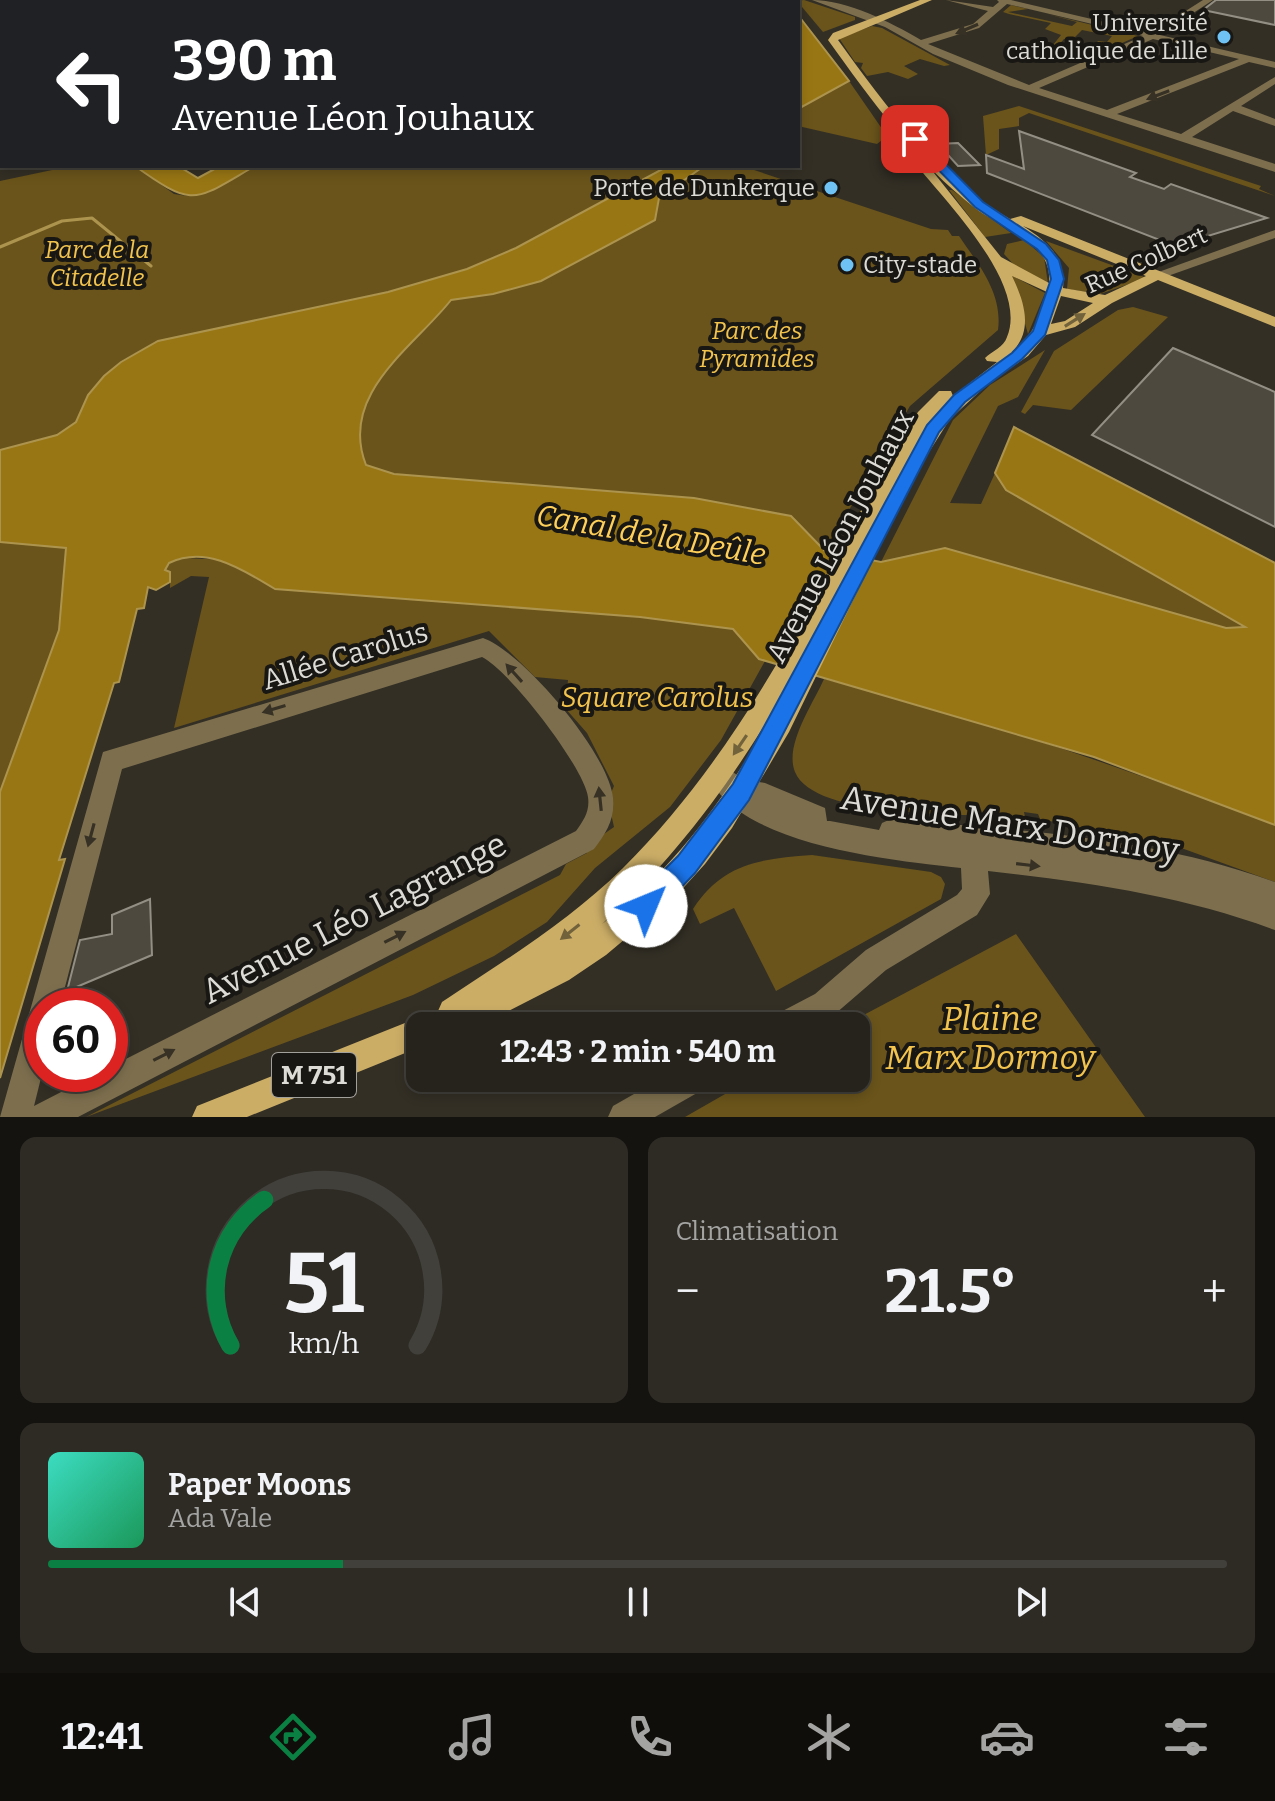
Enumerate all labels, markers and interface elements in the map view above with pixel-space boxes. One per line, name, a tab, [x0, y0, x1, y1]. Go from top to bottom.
place label: Université catholique de Lille	[1006, 9, 1208, 65]
one-way arrow	[955, 22, 979, 35]
text: 390 m	[172, 28, 336, 95]
marker: Université catholique de Lille	[1215, 28, 1233, 46]
icon: left	[40, 32, 144, 136]
one-way arrow	[1146, 89, 1170, 102]
text: Avenue Léon Jouhaux	[172, 96, 534, 140]
pin	[881, 105, 949, 173]
icon: arrive	[893, 117, 937, 161]
place label: Porte de Dunkerque	[593, 174, 815, 202]
marker: Porte de Dunkerque	[822, 179, 840, 197]
street label: Rue Colbert	[1081, 221, 1211, 299]
park label: Parc de la Citadelle	[45, 236, 149, 292]
place label: City-stade	[863, 251, 977, 279]
marker: City-stade	[838, 256, 856, 274]
one-way arrow	[1064, 313, 1086, 327]
park label: Parc des Pyramides	[699, 317, 815, 373]
street label: Avenue Léon Jouhaux	[759, 403, 921, 668]
water label: Canal de la Deûle	[534, 497, 768, 573]
street label: Allée Carolus	[258, 615, 432, 697]
one-way arrow	[506, 664, 523, 684]
park label: Square Carolus	[561, 681, 753, 714]
one-way arrow	[262, 703, 286, 716]
one-way arrow	[733, 734, 747, 756]
street label: Avenue Marx Dormoy	[838, 777, 1183, 871]
one-way arrow	[594, 787, 607, 812]
one-way arrow	[85, 823, 97, 848]
street label: Avenue Léo Lagrange	[195, 823, 513, 1013]
one-way arrow	[1016, 859, 1041, 872]
position arrow	[604, 864, 688, 948]
one-way arrow	[560, 923, 580, 940]
one-way arrow	[384, 930, 407, 944]
speed limit sign: 60	[24, 988, 128, 1092]
park label: Plaine Marx Dormoy	[885, 998, 1097, 1078]
text: 12:43 · 2 min · 540 m	[500, 1034, 776, 1070]
one-way arrow	[152, 1049, 175, 1062]
road number: M 751	[272, 1053, 356, 1097]
text: Climatisation	[676, 1216, 838, 1247]
text: 51	[284, 1234, 364, 1334]
text: 21.5°	[884, 1256, 1017, 1328]
text: −	[676, 1265, 700, 1318]
text: +	[1202, 1265, 1227, 1318]
text: km/h	[288, 1326, 359, 1361]
text: Paper Moons	[168, 1467, 351, 1503]
text: Ada Vale	[168, 1503, 272, 1534]
icon: previous	[223, 1580, 267, 1624]
icon: pause	[616, 1580, 660, 1624]
icon: next	[1009, 1580, 1053, 1624]
icon: directions	[265, 1709, 321, 1765]
icon: music	[444, 1709, 500, 1765]
icon: phone	[622, 1709, 678, 1765]
icon: climate	[801, 1709, 857, 1765]
icon: car	[979, 1709, 1035, 1765]
icon: filters	[1158, 1709, 1214, 1765]
text: 12:41	[61, 1715, 143, 1759]

